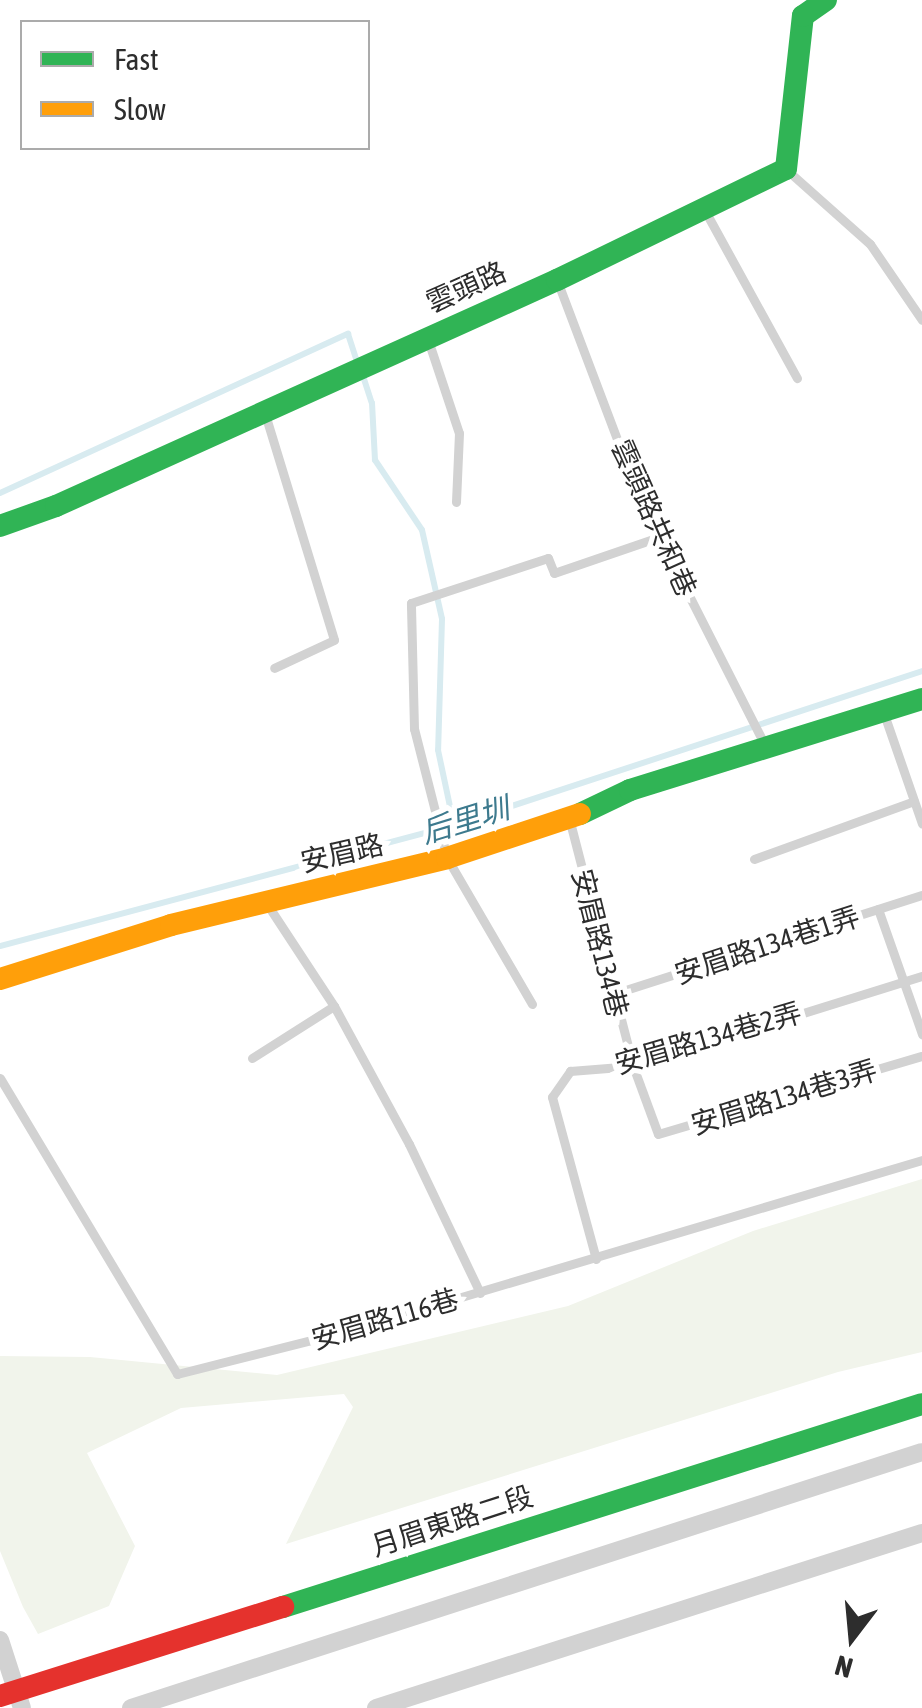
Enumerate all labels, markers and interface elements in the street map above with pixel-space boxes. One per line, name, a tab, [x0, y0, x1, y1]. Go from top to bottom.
legend	[20, 20, 370, 150]
text: Fast	[114, 42, 159, 76]
text: Slow	[114, 92, 166, 126]
street label: 雲頭路	[421, 255, 511, 319]
street label: 雲頭路共和巷	[604, 434, 704, 602]
water label: 后里圳	[417, 790, 513, 850]
street label: 安眉路	[297, 827, 387, 879]
street label: 安眉路134巷	[565, 865, 635, 1021]
street label: 安眉路134巷1弄	[670, 899, 864, 991]
street label: 安眉路134巷2弄	[611, 995, 805, 1081]
street label: 安眉路134巷3弄	[687, 1053, 881, 1141]
street label: 安眉路116巷	[308, 1282, 462, 1356]
street label: 月眉東路二段	[367, 1479, 537, 1563]
north arrow	[802, 1588, 902, 1688]
text: N	[831, 1649, 856, 1684]

